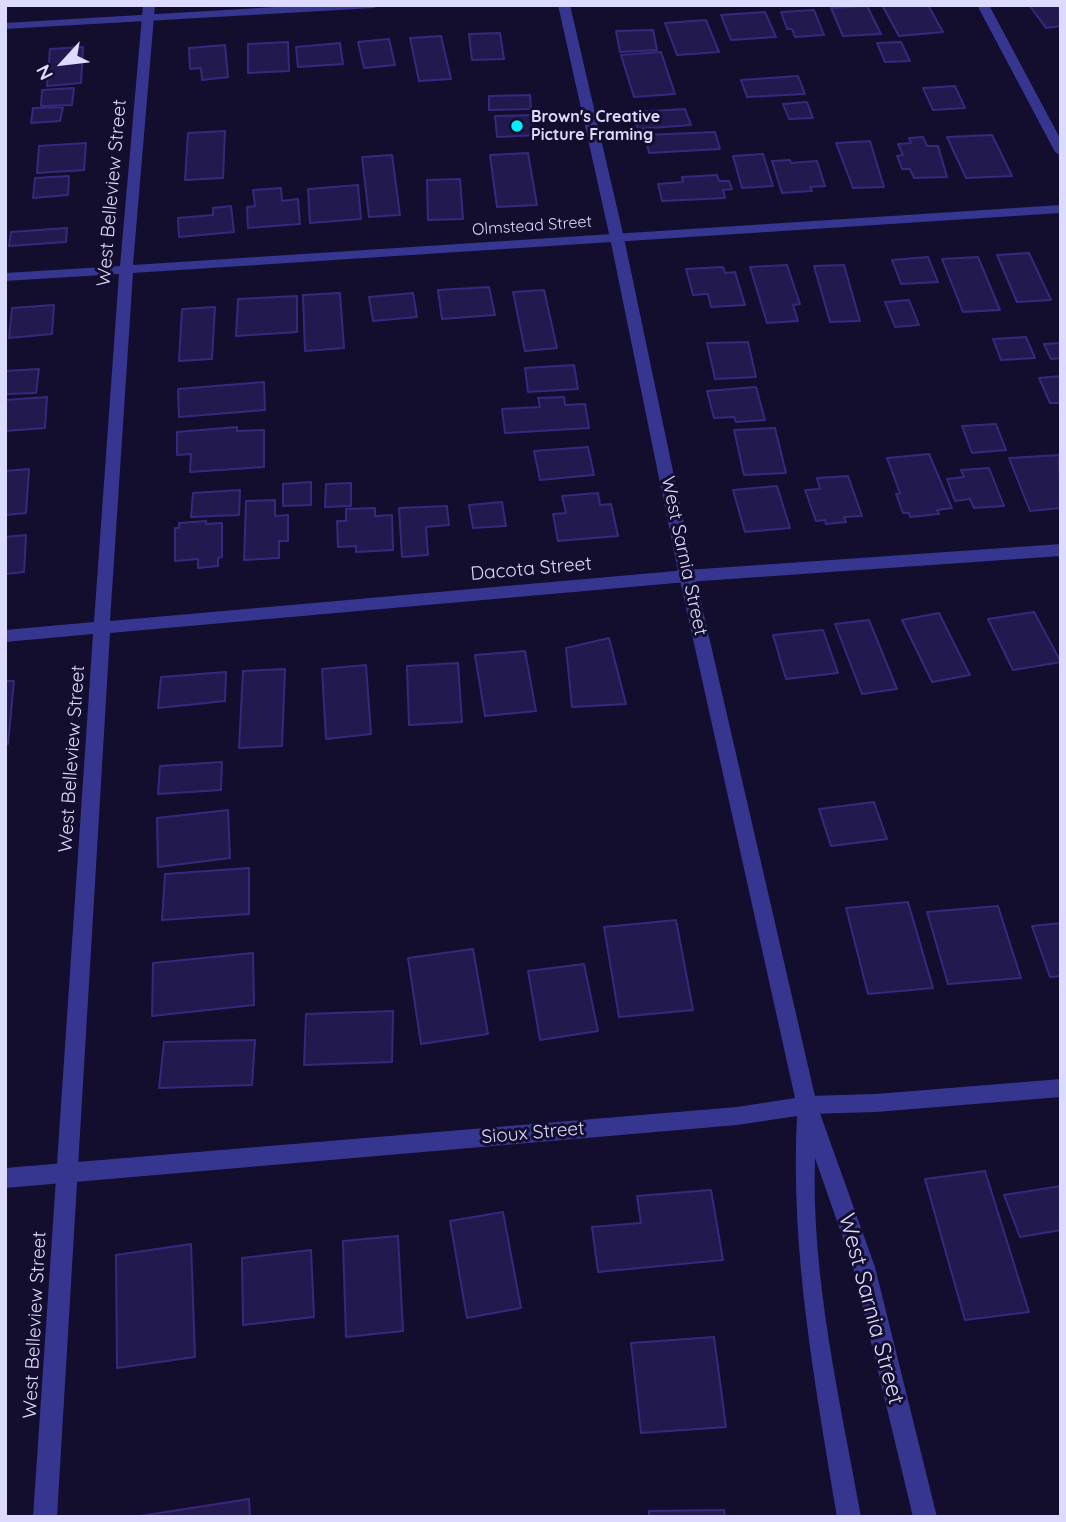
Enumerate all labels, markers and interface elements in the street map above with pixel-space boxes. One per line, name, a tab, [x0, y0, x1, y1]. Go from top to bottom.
north arrow	[28, 28, 98, 98]
text: N	[30, 61, 58, 84]
street label: West Belleview Street	[92, 98, 132, 288]
place label: Brown's Creative Picture Framing	[531, 107, 660, 145]
marker: Brown's Creative Picture Framing	[509, 118, 525, 134]
street label: Olmstead Street	[471, 212, 593, 240]
street label: West Sarnia Street	[656, 474, 712, 638]
street label: Dacota Street	[469, 552, 593, 586]
street label: West Belleview Street	[54, 664, 90, 854]
street label: Sioux Street	[481, 1117, 585, 1149]
street label: West Sarnia Street	[832, 1210, 910, 1408]
street label: West Belleview Street	[19, 1231, 51, 1419]

